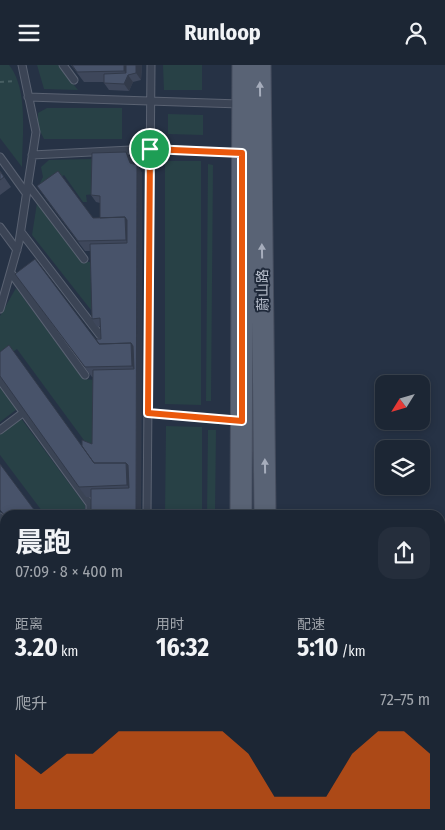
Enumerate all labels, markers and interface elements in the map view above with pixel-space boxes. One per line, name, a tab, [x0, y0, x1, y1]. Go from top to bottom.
icon: menu	[15, 19, 43, 47]
text: Runloop	[184, 19, 261, 46]
icon: person	[402, 19, 430, 47]
one-way arrow	[256, 81, 264, 97]
pin	[129, 128, 171, 170]
icon: arrive	[136, 135, 164, 163]
one-way arrow	[258, 243, 266, 259]
street label: 蔚山路	[254, 269, 272, 311]
north arrow	[375, 375, 430, 430]
map controls	[375, 375, 430, 495]
button: layers	[375, 440, 430, 495]
one-way arrow	[261, 458, 269, 474]
text: 晨跑	[15, 526, 71, 559]
button: share	[378, 527, 430, 579]
text: 07:09 · 8 × 400 m	[15, 562, 123, 581]
text: 距离	[15, 616, 43, 633]
text: 用时	[156, 616, 184, 633]
text: 配速	[297, 616, 325, 633]
text: 3.20	[15, 633, 58, 663]
text: 16:32	[156, 633, 209, 663]
text: 5:10	[297, 633, 338, 663]
text: km	[58, 643, 78, 660]
text: /km	[338, 643, 366, 660]
text: 72–75 m	[380, 690, 430, 709]
text: 爬升	[15, 694, 47, 713]

